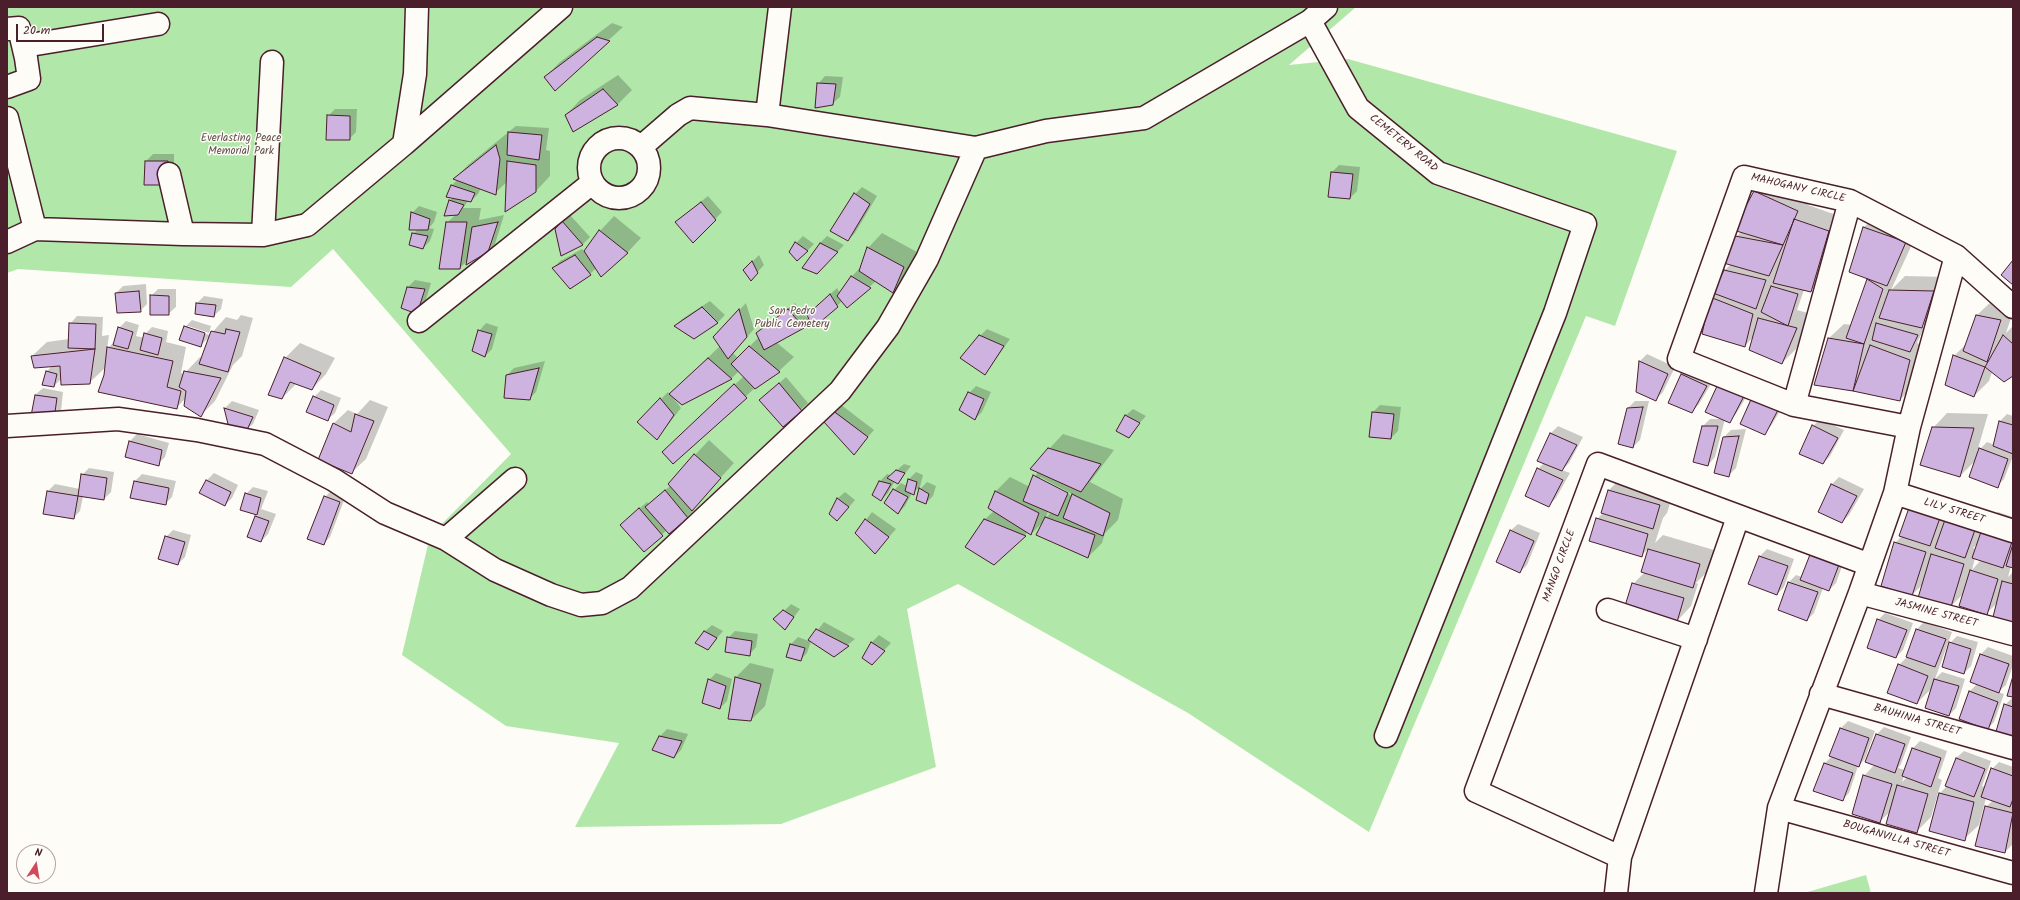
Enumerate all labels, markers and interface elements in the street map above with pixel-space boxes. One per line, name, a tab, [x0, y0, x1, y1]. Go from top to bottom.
scale bar	[18, 16, 106, 42]
text: 20 m	[23, 21, 50, 40]
street label: CEMETERY ROAD	[1366, 112, 1440, 176]
park label: Everlasting Peace Memorial Park	[201, 132, 281, 158]
street label: MAHOGANY CIRCLE	[1749, 172, 1847, 206]
park label: San Pedro Public Cemetery	[755, 305, 829, 331]
street label: LILY STREET	[1922, 496, 1986, 528]
street label: MANGO CIRCLE	[1541, 528, 1579, 604]
street label: JASMINE STREET	[1893, 597, 1979, 631]
street label: BAUHINIA STREET	[1872, 702, 1962, 740]
street label: BOUGANVILLA STREET	[1841, 818, 1951, 862]
north arrow	[16, 844, 56, 884]
text: N	[33, 844, 44, 863]

